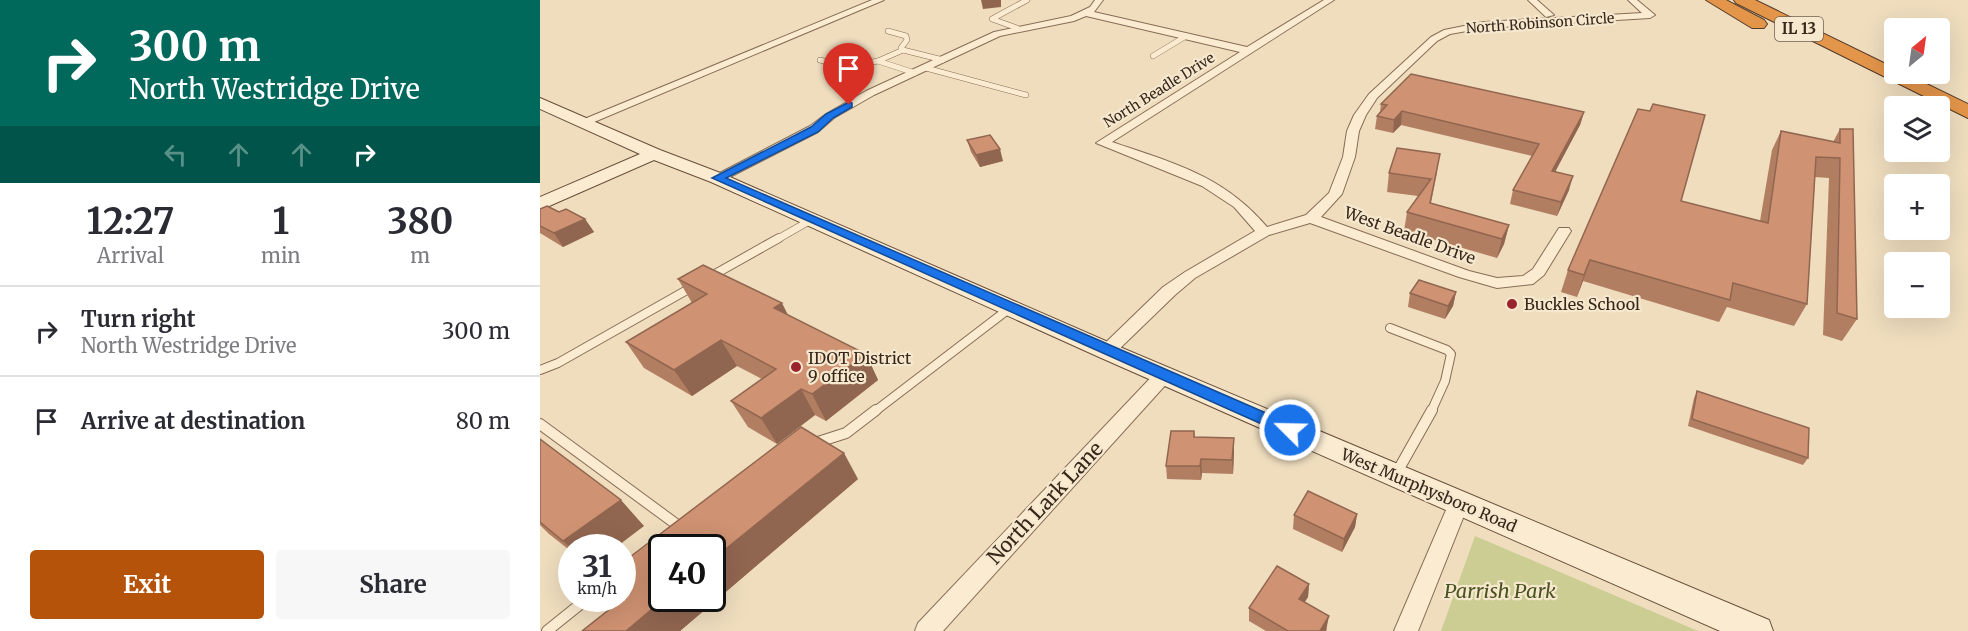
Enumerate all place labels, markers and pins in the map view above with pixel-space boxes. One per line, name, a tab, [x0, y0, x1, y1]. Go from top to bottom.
pin	[823, 43, 874, 105]
place label: Buckles School	[1524, 294, 1640, 314]
marker: Buckles School	[1505, 297, 1519, 311]
place label: IDOT District 9 office	[808, 348, 912, 386]
marker: IDOT District 9 office	[789, 360, 803, 374]

